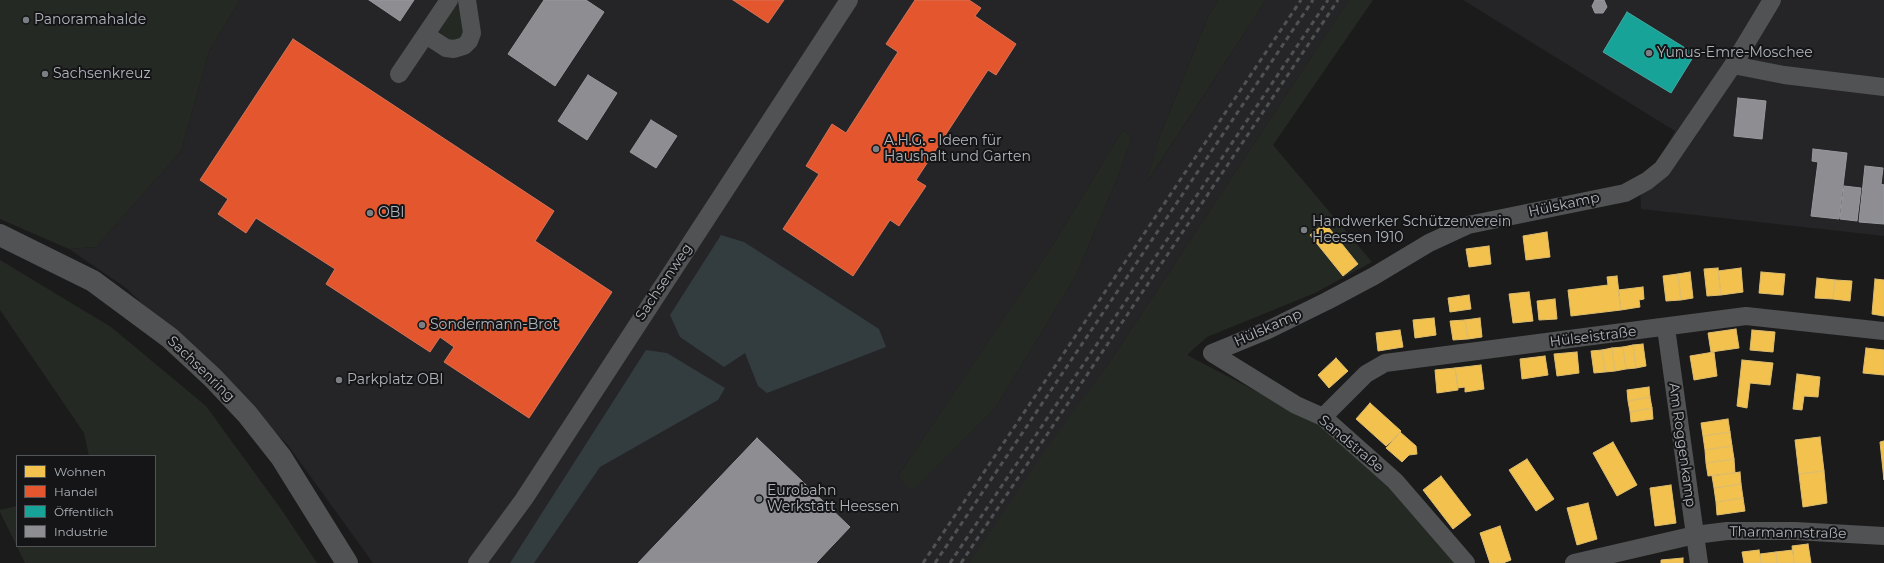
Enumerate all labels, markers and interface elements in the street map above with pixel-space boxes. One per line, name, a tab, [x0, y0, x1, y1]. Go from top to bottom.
place label: Panoramahalde	[34, 12, 146, 28]
marker: Panoramahalde	[21, 15, 31, 25]
place label: Yunus-Emre-Moschee	[1657, 45, 1813, 61]
marker: Yunus-Emre-Moschee	[1644, 48, 1654, 58]
place label: Sachsenkreuz	[53, 66, 151, 82]
marker: Sachsenkreuz	[40, 69, 50, 79]
place label: A.H.G. - Ideen für Haushalt und Garten	[884, 133, 1031, 166]
marker: A.H.G. - Ideen für Haushalt und Garten	[871, 144, 881, 154]
street label: Hülskamp	[1527, 189, 1601, 221]
place label: OBI	[378, 205, 405, 221]
marker: OBI	[365, 208, 375, 218]
place label: Handwerker Schützenverein Heessen 1910	[1312, 214, 1511, 246]
marker: Handwerker Schützenverein Heessen 1910	[1299, 225, 1309, 235]
street label: Sachsenweg	[632, 240, 696, 324]
street label: Hülskamp	[1232, 306, 1304, 350]
place label: Sondermann-Brot	[430, 317, 558, 333]
marker: Sondermann-Brot	[417, 320, 427, 330]
street label: Hülseistraße	[1549, 323, 1637, 351]
street label: Sachsenring	[164, 333, 238, 405]
place label: Parkplatz OBI	[347, 372, 443, 388]
marker: Parkplatz OBI	[334, 375, 344, 385]
street label: Am Roggenkamp	[1665, 382, 1699, 508]
street label: Sandstraße	[1315, 412, 1387, 476]
legend	[16, 455, 156, 547]
text: Wohnen	[54, 464, 106, 479]
place label: Eurobahn Werkstatt Heessen	[767, 483, 899, 516]
text: Handel	[54, 484, 98, 499]
marker: Eurobahn Werkstatt Heessen	[754, 494, 764, 504]
text: Öffentlich	[54, 504, 114, 519]
text: Industrie	[54, 524, 108, 539]
street label: Tharmannstraße	[1729, 524, 1847, 542]

